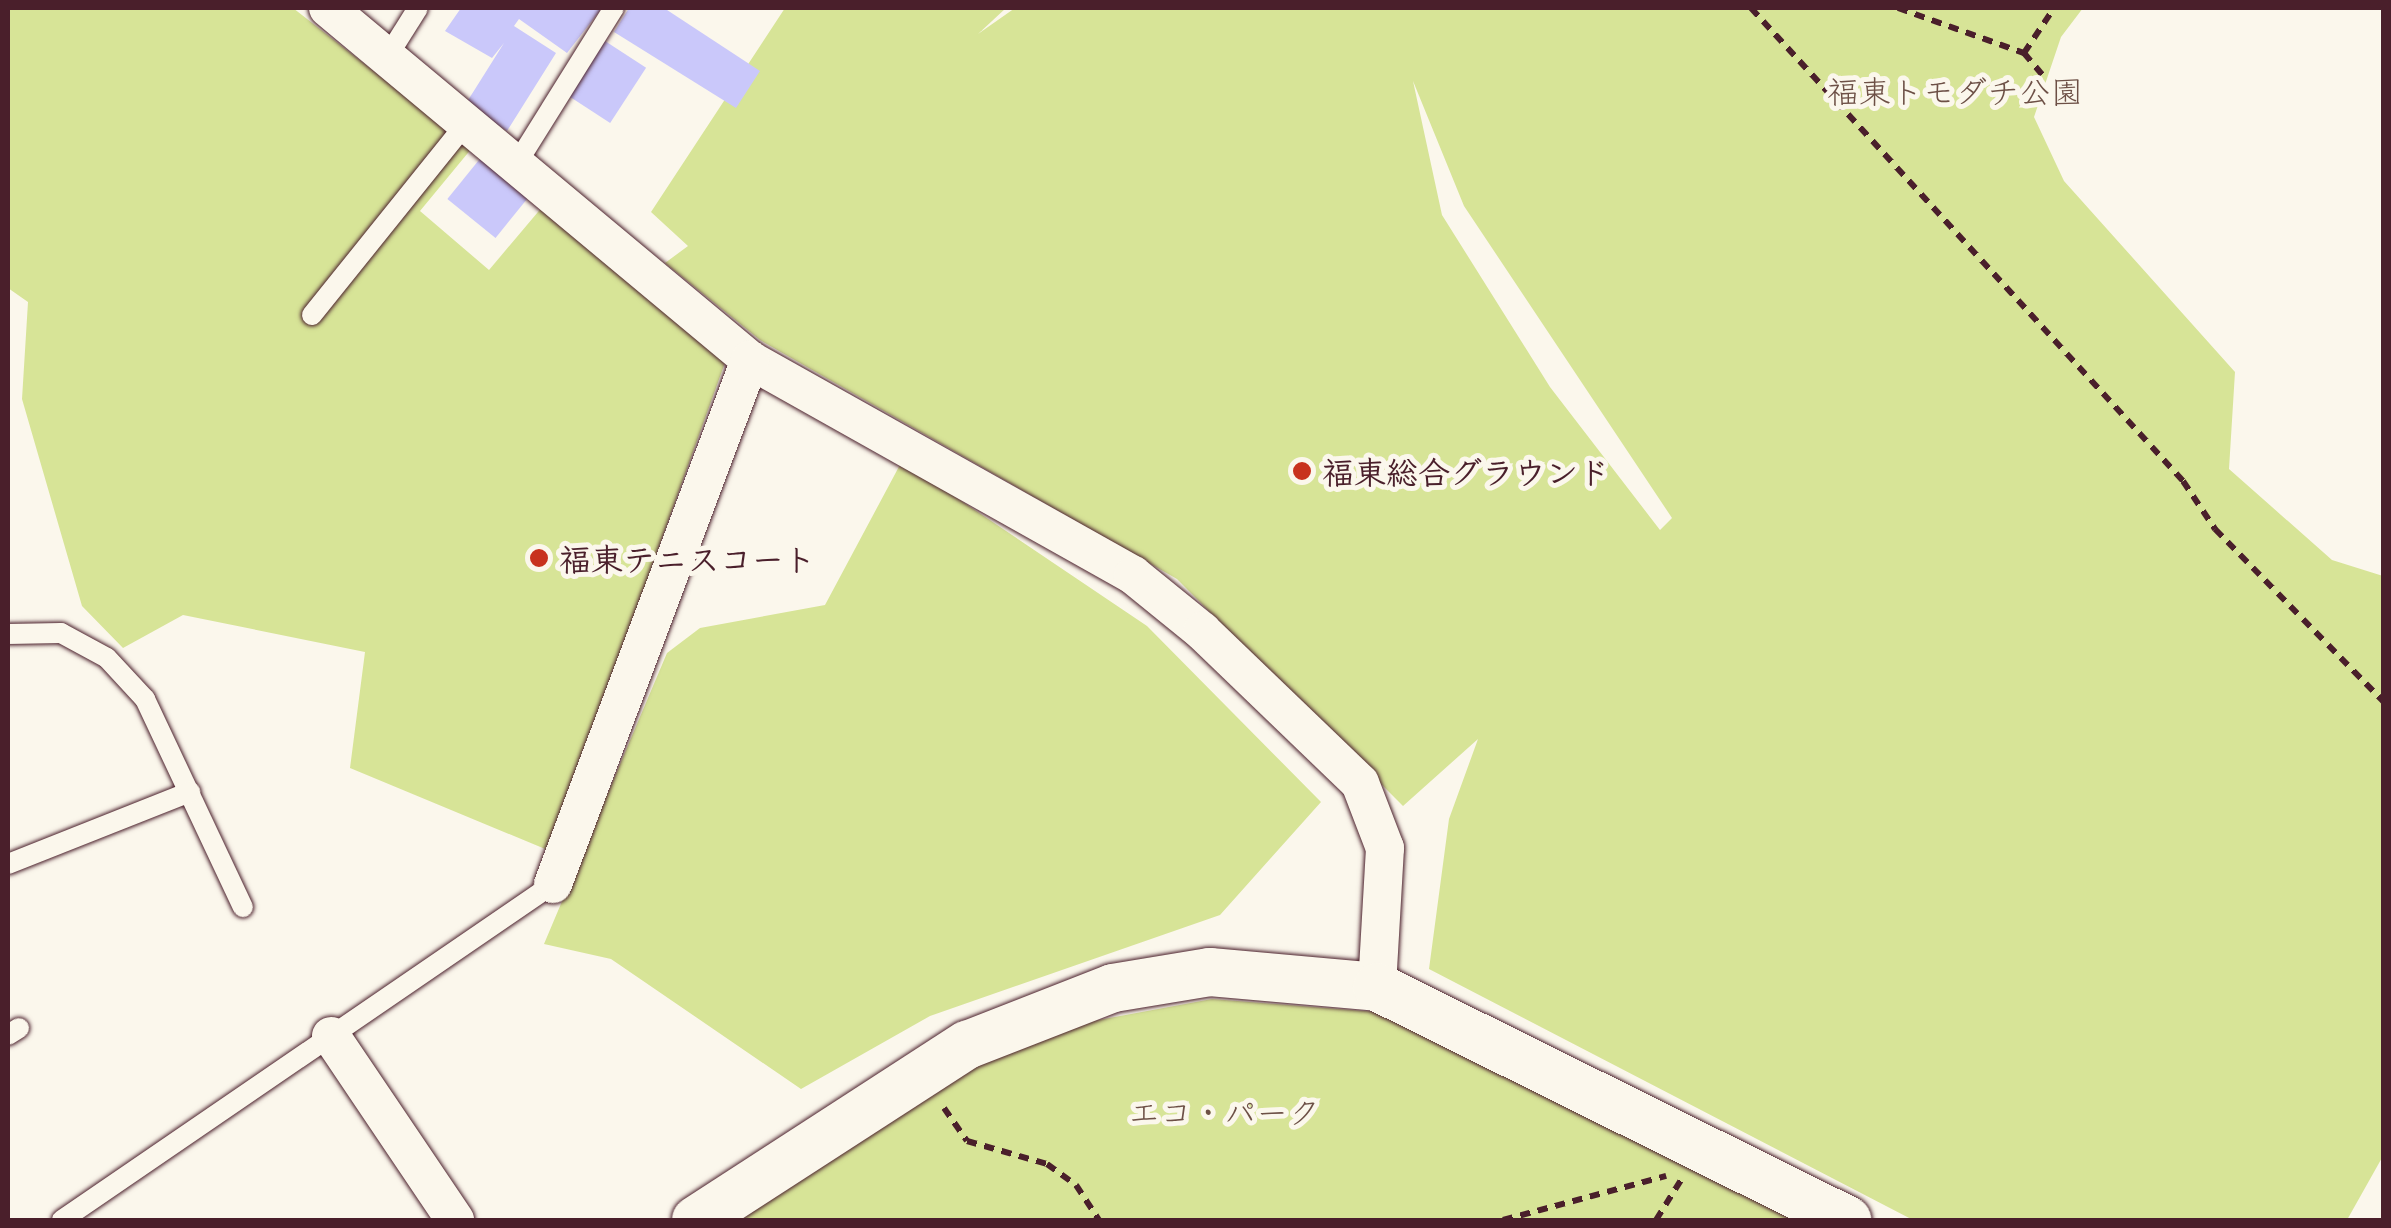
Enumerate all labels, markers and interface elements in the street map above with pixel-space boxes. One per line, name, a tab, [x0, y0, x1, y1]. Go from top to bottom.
park label: 福東トモダチ公園	[1827, 71, 2083, 109]
place label: 福東総合グラウンド	[1322, 452, 1610, 490]
marker: 福東総合グラウンド	[1291, 460, 1313, 482]
place label: 福東テニスコート	[559, 539, 815, 577]
marker: 福東テニスコート	[528, 547, 550, 569]
park label: エコ・パーク	[1128, 1092, 1320, 1130]

